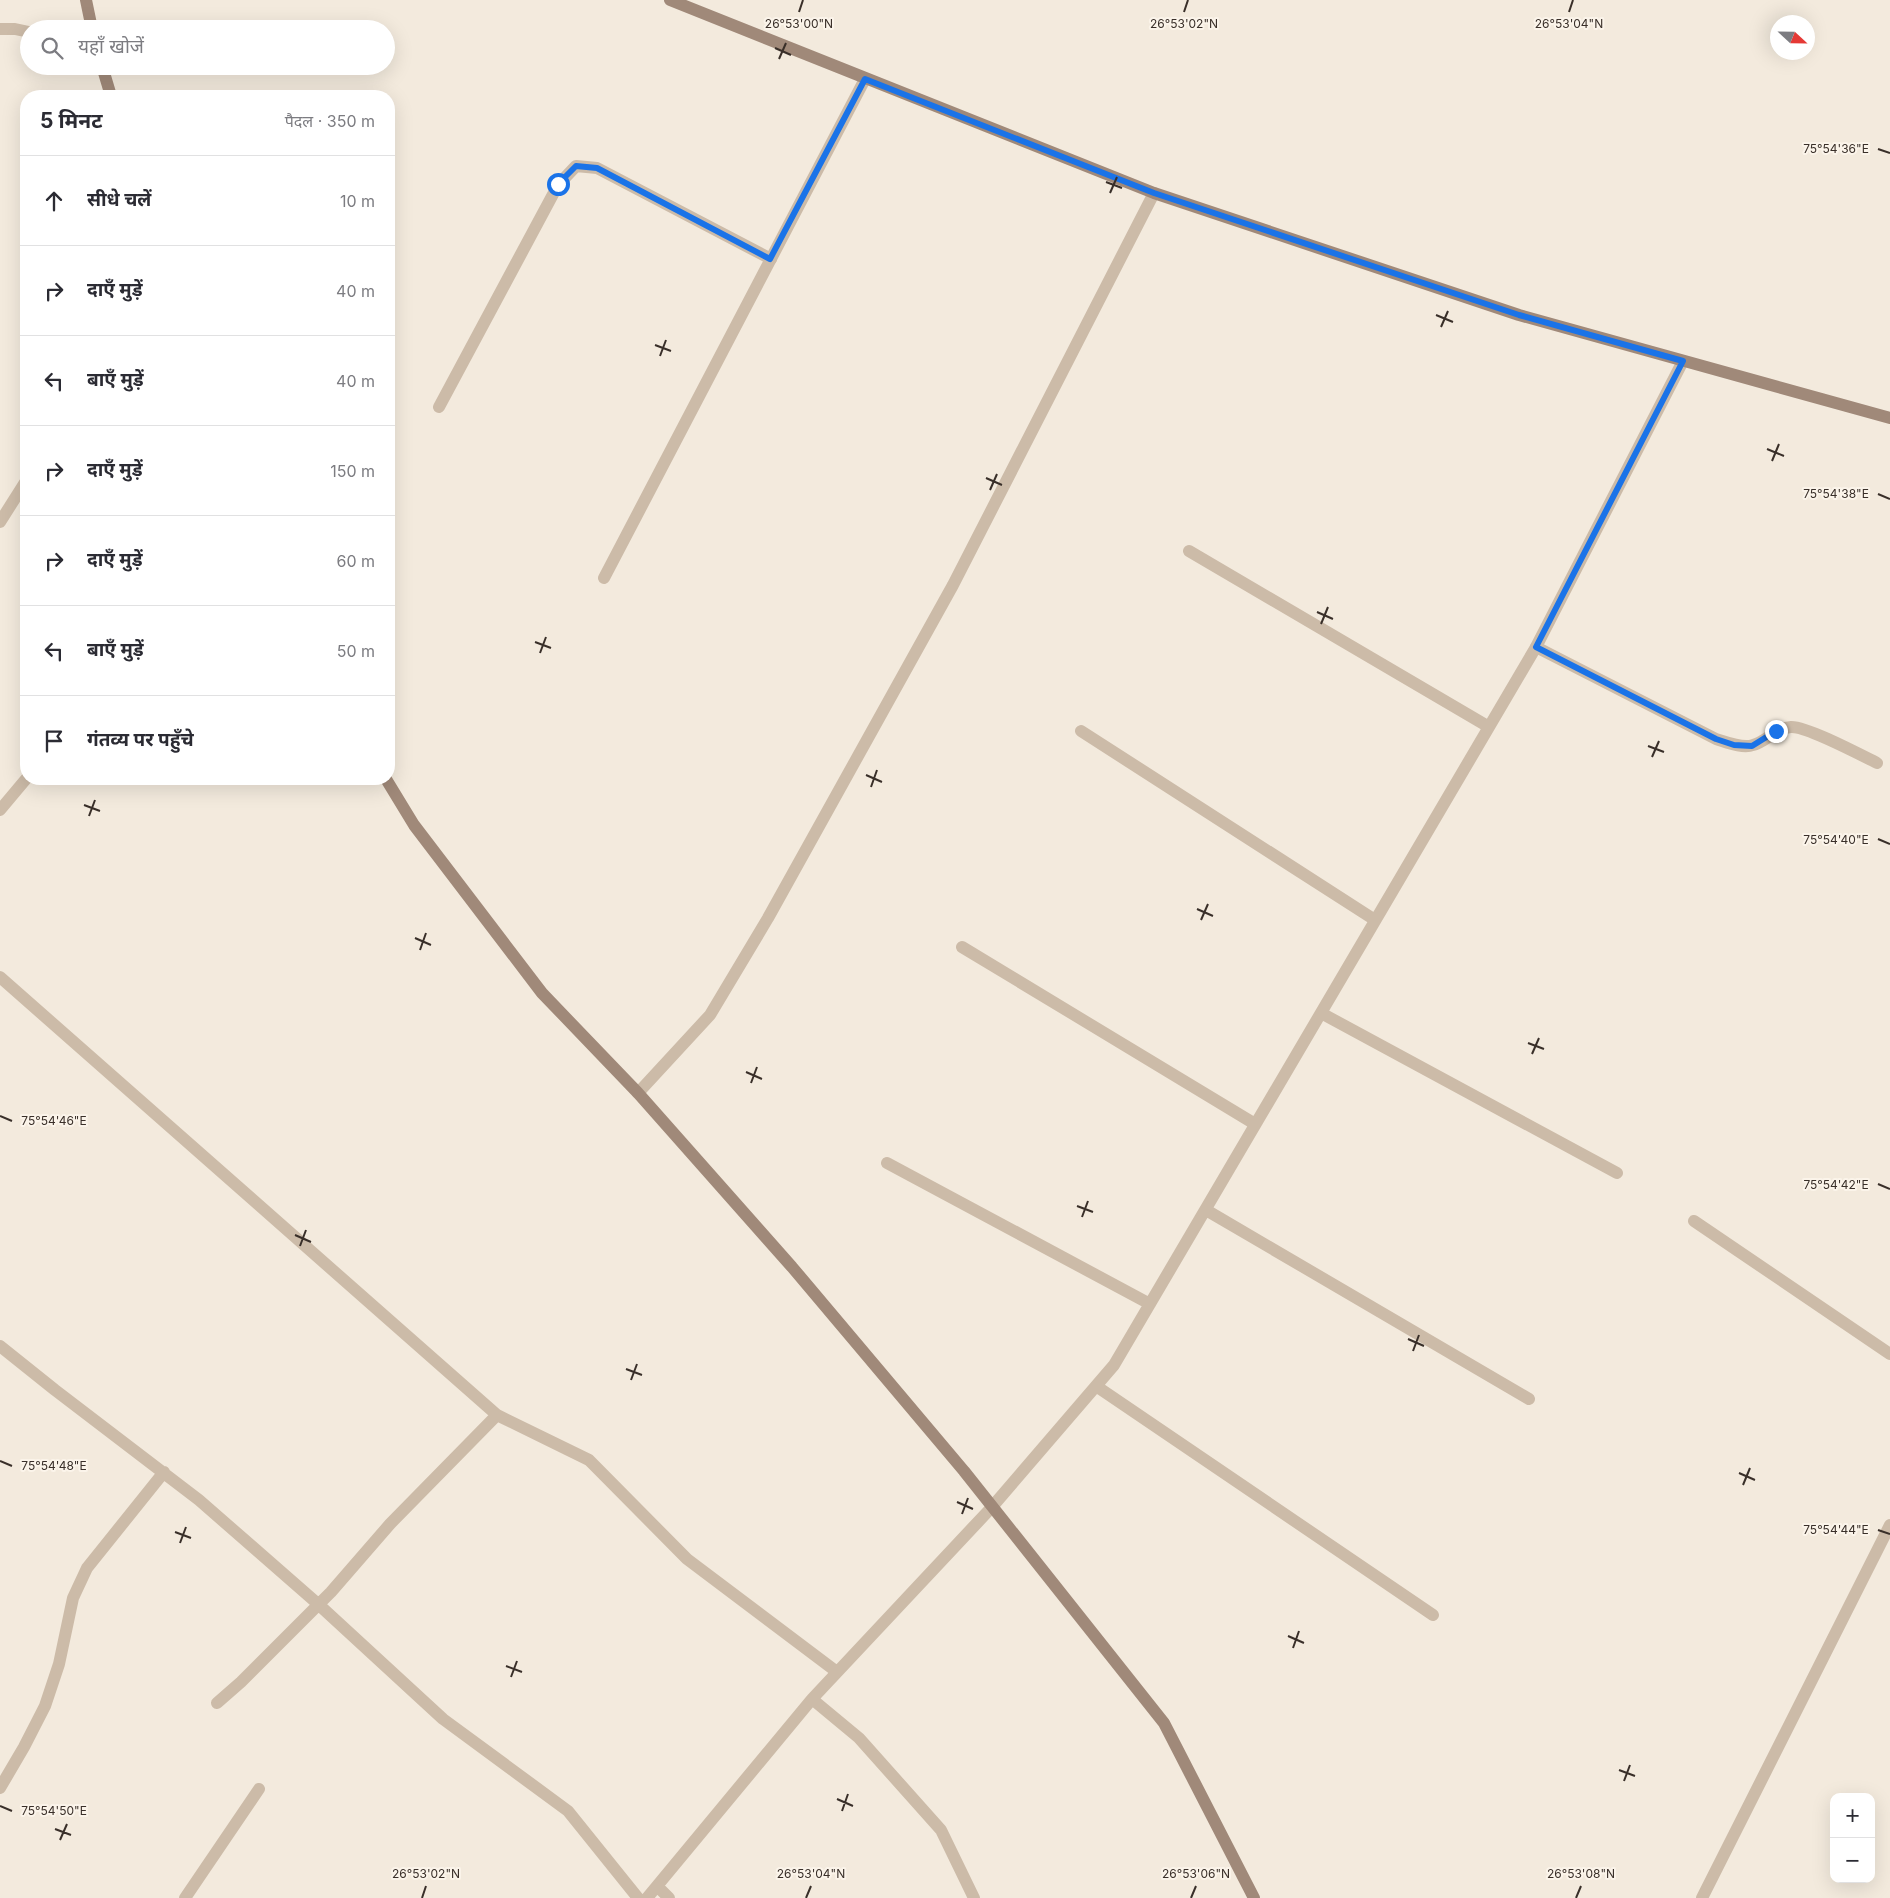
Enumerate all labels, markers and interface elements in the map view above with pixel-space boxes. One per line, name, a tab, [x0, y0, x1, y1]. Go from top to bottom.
north arrow	[1770, 15, 1815, 60]
text: 26°53'00"N	[765, 16, 833, 31]
text: 26°53'02"N	[1150, 16, 1218, 31]
text: 26°53'04"N	[1535, 16, 1603, 31]
search box	[20, 20, 395, 75]
icon: search	[38, 34, 66, 62]
text: यहाँ खोजें	[78, 35, 144, 58]
text: 5 मिनट	[40, 108, 102, 133]
text: पैदल · 350 m	[285, 111, 375, 131]
text: 75°54'36"E	[1803, 141, 1869, 156]
route start	[547, 173, 570, 196]
icon: ahead	[40, 187, 68, 215]
text: सीधे चलें	[87, 188, 151, 211]
text: 10 m	[340, 191, 375, 211]
icon: right	[40, 277, 68, 305]
text: दाएँ मुड़ें	[87, 278, 143, 301]
text: 40 m	[336, 281, 375, 301]
icon: left	[40, 367, 68, 395]
text: बाएँ मुड़ें	[87, 368, 144, 391]
text: 40 m	[336, 371, 375, 391]
icon: right	[40, 457, 68, 485]
text: दाएँ मुड़ें	[87, 458, 143, 481]
text: 150 m	[330, 461, 375, 481]
text: 75°54'38"E	[1803, 486, 1869, 501]
icon: right	[40, 547, 68, 575]
text: दाएँ मुड़ें	[87, 548, 143, 571]
text: 60 m	[336, 551, 375, 571]
icon: left	[40, 637, 68, 665]
text: बाएँ मुड़ें	[87, 638, 144, 661]
text: 50 m	[337, 641, 375, 661]
route end	[1765, 720, 1788, 743]
icon: arrive	[40, 727, 68, 755]
text: गंतव्य पर पहुँचे	[87, 728, 194, 751]
text: 75°54'40"E	[1803, 832, 1869, 847]
text: 75°54'46"E	[21, 1113, 87, 1128]
text: 75°54'42"E	[1803, 1177, 1869, 1192]
text: 75°54'48"E	[21, 1458, 87, 1473]
text: 75°54'44"E	[1803, 1522, 1869, 1537]
map controls	[1830, 1793, 1875, 1883]
button: +	[1830, 1793, 1875, 1838]
text: 75°54'50"E	[21, 1803, 87, 1818]
button: −	[1830, 1838, 1875, 1883]
text: 26°53'02"N	[392, 1866, 460, 1881]
text: 26°53'04"N	[777, 1866, 845, 1881]
text: 26°53'06"N	[1162, 1866, 1230, 1881]
text: 26°53'08"N	[1547, 1866, 1615, 1881]

